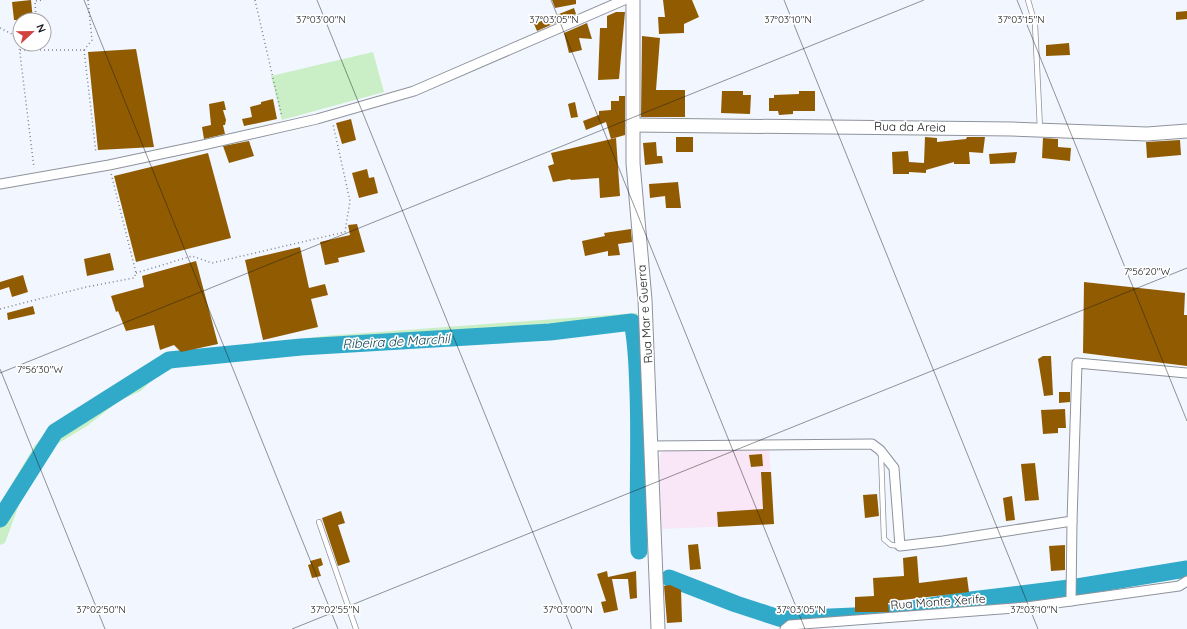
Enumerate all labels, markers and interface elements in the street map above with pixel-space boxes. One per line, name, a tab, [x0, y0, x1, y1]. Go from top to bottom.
north arrow	[12, 12, 52, 52]
text: 37°03'00"N	[296, 13, 346, 26]
text: 37°03'05"N	[529, 13, 579, 26]
text: 37°03'10"N	[764, 13, 812, 26]
text: 37°03'15"N	[997, 13, 1045, 26]
text: N	[33, 22, 49, 35]
street label: Rua da Areia	[874, 118, 946, 135]
street label: Rua Mar e Guerra	[634, 264, 655, 364]
text: 7°56'20"W	[1124, 265, 1170, 278]
water label: Ribeira de Marchil	[342, 330, 452, 352]
text: 7°56'30"W	[17, 363, 63, 376]
street label: Rua Monte Xerife	[890, 591, 986, 612]
text: 37°02'50"N	[76, 603, 126, 616]
text: 37°02'55"N	[310, 603, 360, 616]
text: 37°03'00"N	[543, 603, 593, 616]
text: 37°03'05"N	[776, 603, 826, 616]
text: 37°03'10"N	[1010, 603, 1058, 616]

